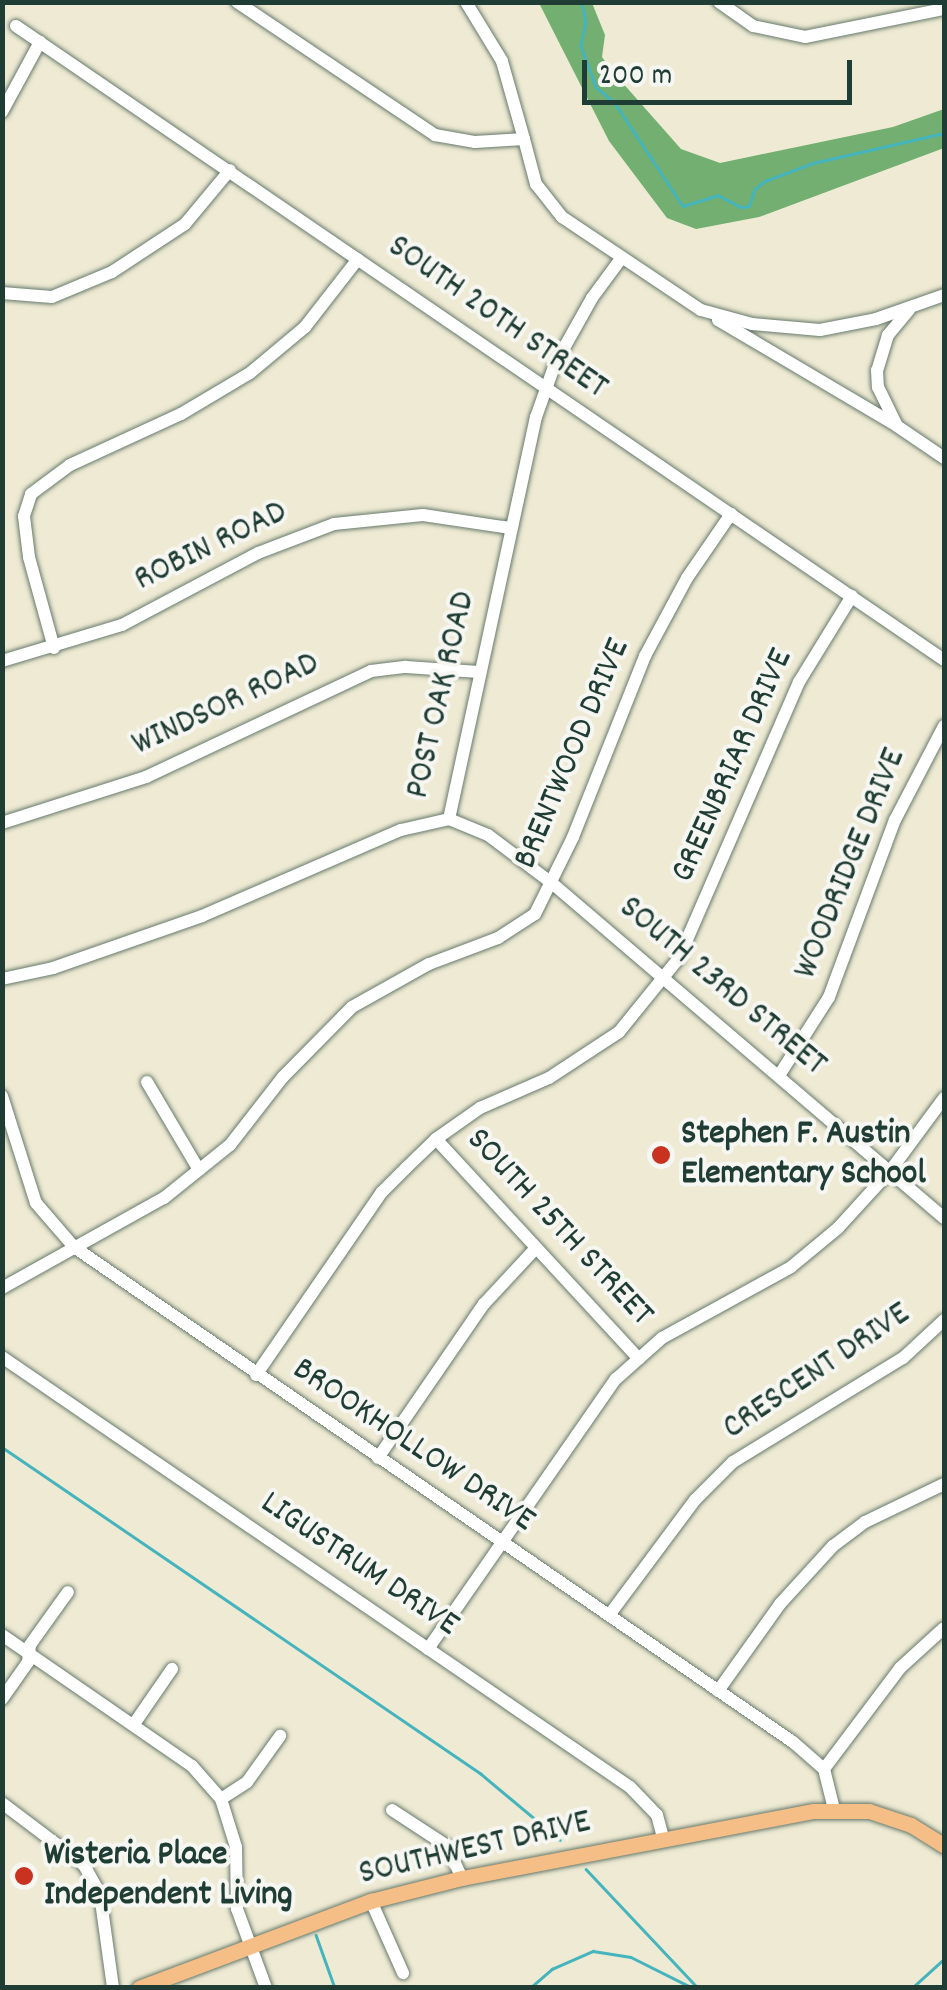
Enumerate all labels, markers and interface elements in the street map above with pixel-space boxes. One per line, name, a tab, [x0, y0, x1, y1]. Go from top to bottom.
scale bar	[587, 40, 857, 102]
text: 200 m	[599, 56, 672, 99]
street label: SOUTH 20TH STREET	[379, 227, 615, 409]
street label: ROBIN ROAD	[128, 492, 294, 602]
street label: POST OAK ROAD	[398, 587, 486, 803]
street label: BRENTWOOD DRIVE	[506, 633, 640, 875]
street label: WINDSOR ROAD	[126, 643, 326, 767]
street label: GREENBRIAR DRIVE	[663, 643, 803, 889]
street label: WOODRIDGE DRIVE	[786, 743, 916, 985]
street label: SOUTH 23RD STREET	[609, 888, 835, 1086]
place label: Stephen F. Austin Elementary School	[681, 1114, 926, 1196]
street label: SOUTH 25TH STREET	[456, 1120, 662, 1336]
marker: Stephen F. Austin Elementary School	[650, 1144, 672, 1166]
street label: CRESCENT DRIVE	[715, 1294, 919, 1450]
street label: BROOKHOLLOW DRIVE	[284, 1349, 542, 1543]
street label: LIGUSTRUM DRIVE	[252, 1483, 466, 1647]
street label: SOUTHWEST DRIVE	[355, 1802, 595, 1896]
place label: Wisteria Place Independent Living	[44, 1835, 293, 1917]
marker: Wisteria Place Independent Living	[13, 1865, 35, 1887]

